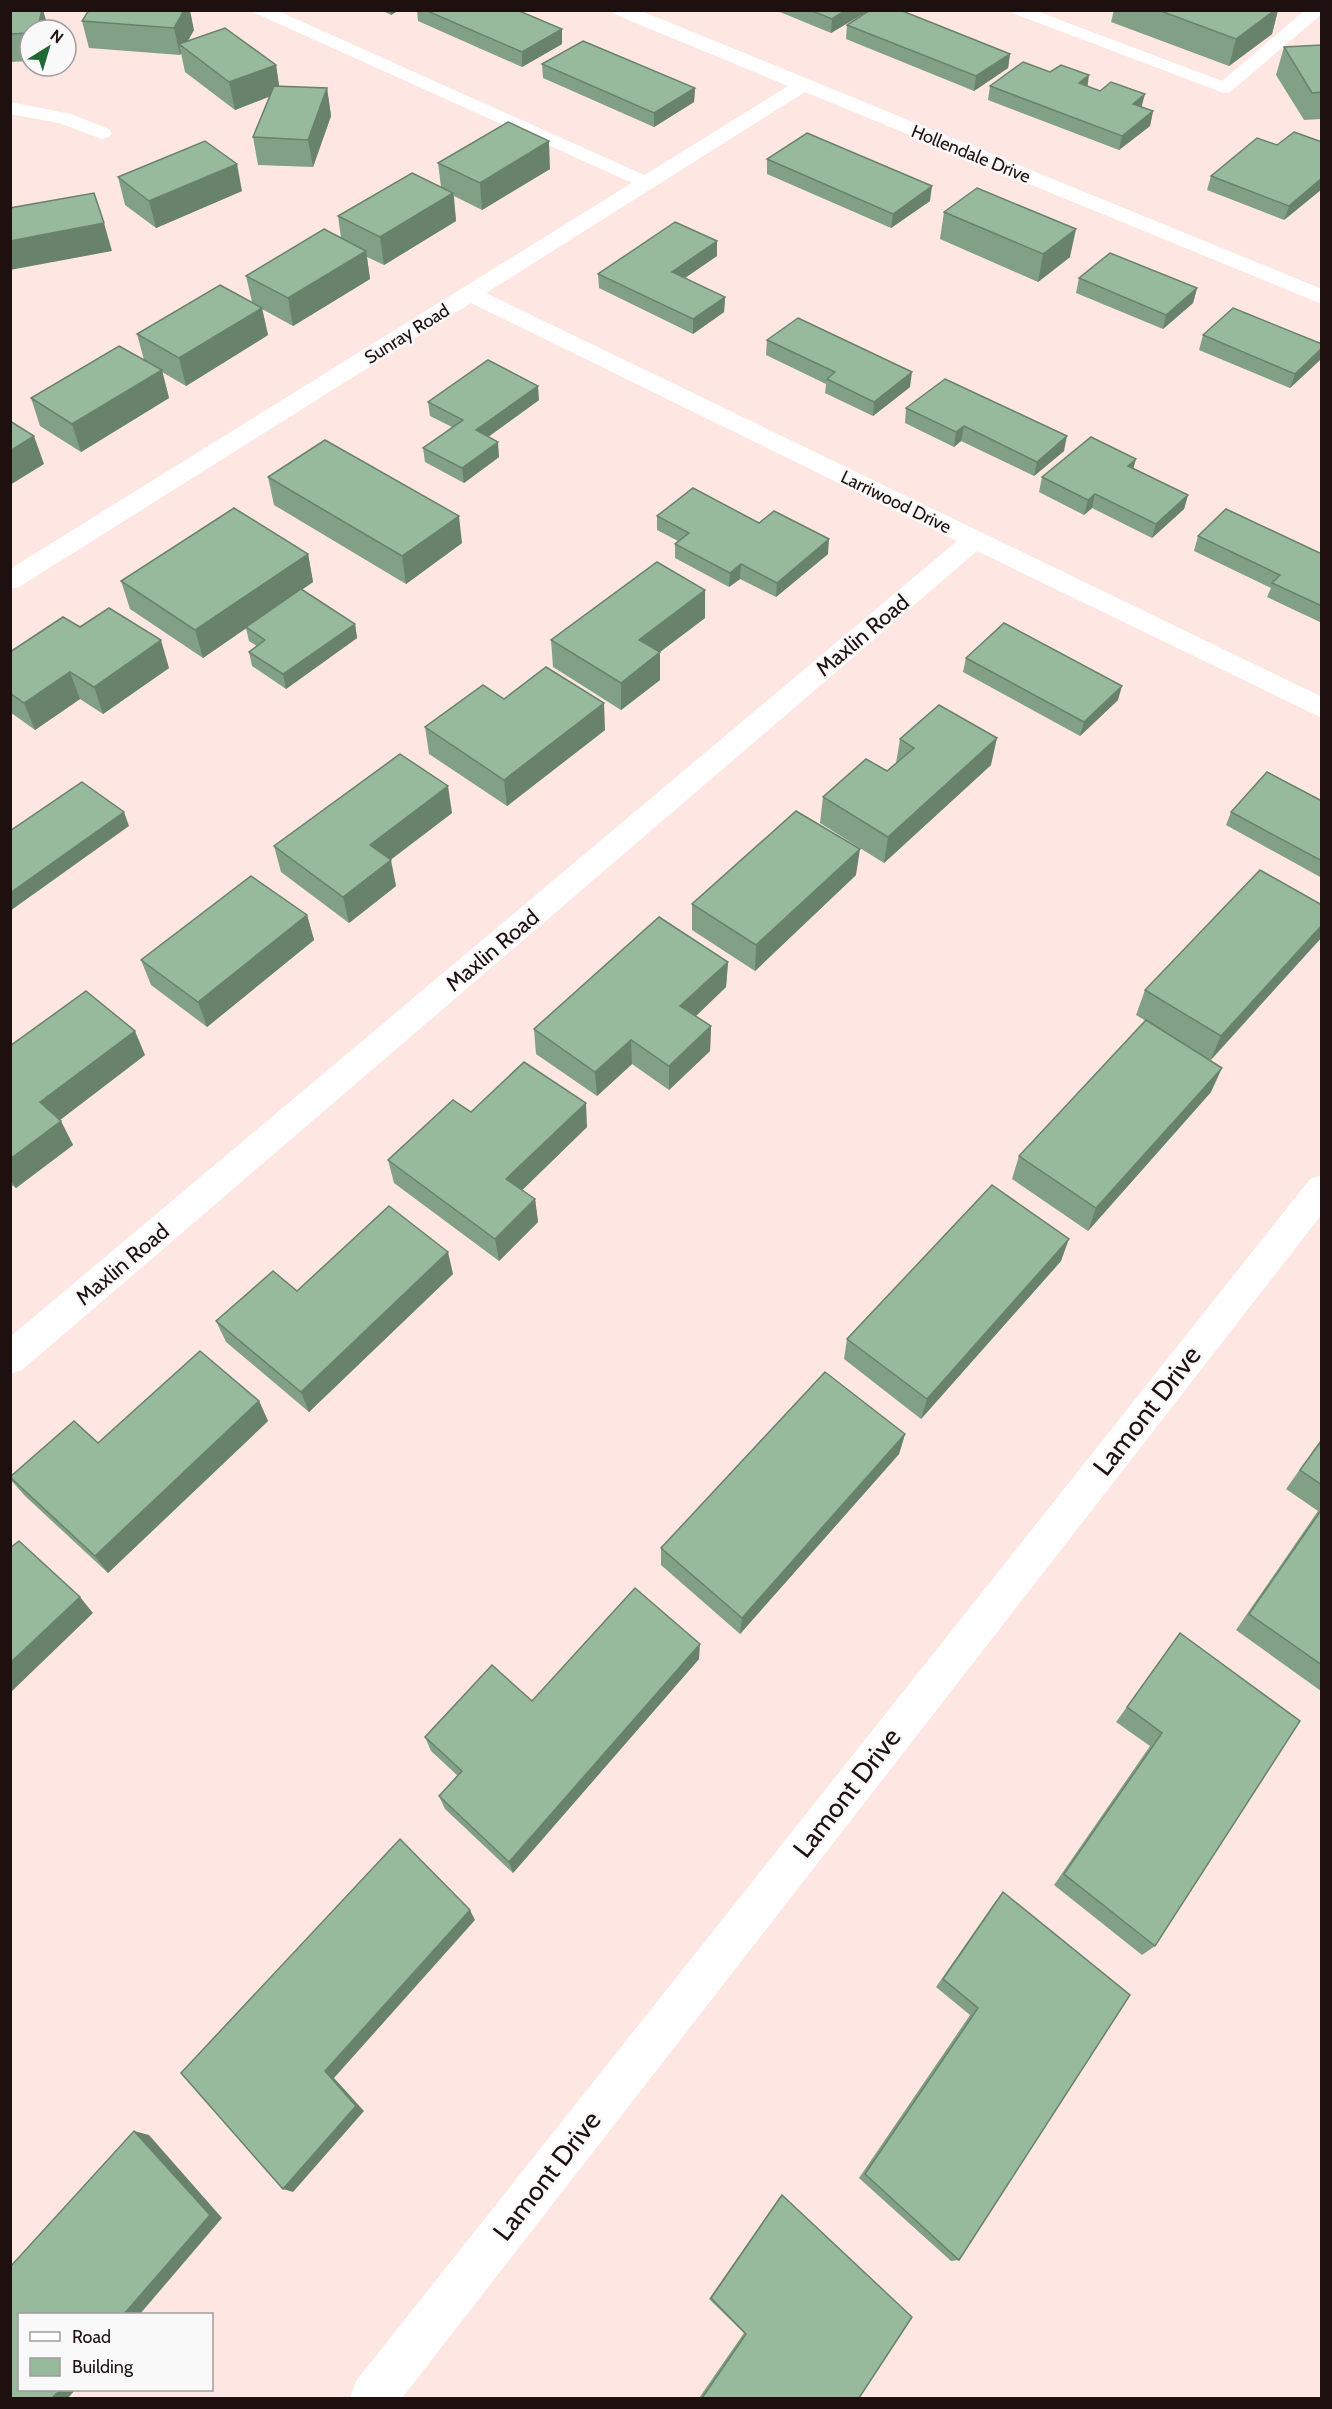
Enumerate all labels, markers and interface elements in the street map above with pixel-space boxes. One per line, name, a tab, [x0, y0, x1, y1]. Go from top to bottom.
north arrow	[18, 18, 78, 78]
text: N	[46, 25, 67, 47]
street label: Hollendale Drive	[908, 120, 1034, 188]
street label: Sunray Road	[360, 299, 454, 369]
street label: Larriwood Drive	[837, 466, 955, 538]
street label: Maxlin Road	[810, 589, 914, 682]
street label: Maxlin Road	[440, 904, 544, 997]
street label: Maxlin Road	[70, 1218, 174, 1311]
street label: Lamont Drive	[1086, 1339, 1208, 1482]
street label: Lamont Drive	[786, 1721, 908, 1864]
street label: Lamont Drive	[486, 2104, 608, 2247]
legend	[18, 2313, 213, 2391]
text: Road	[72, 2326, 111, 2348]
text: Building	[72, 2356, 134, 2378]

